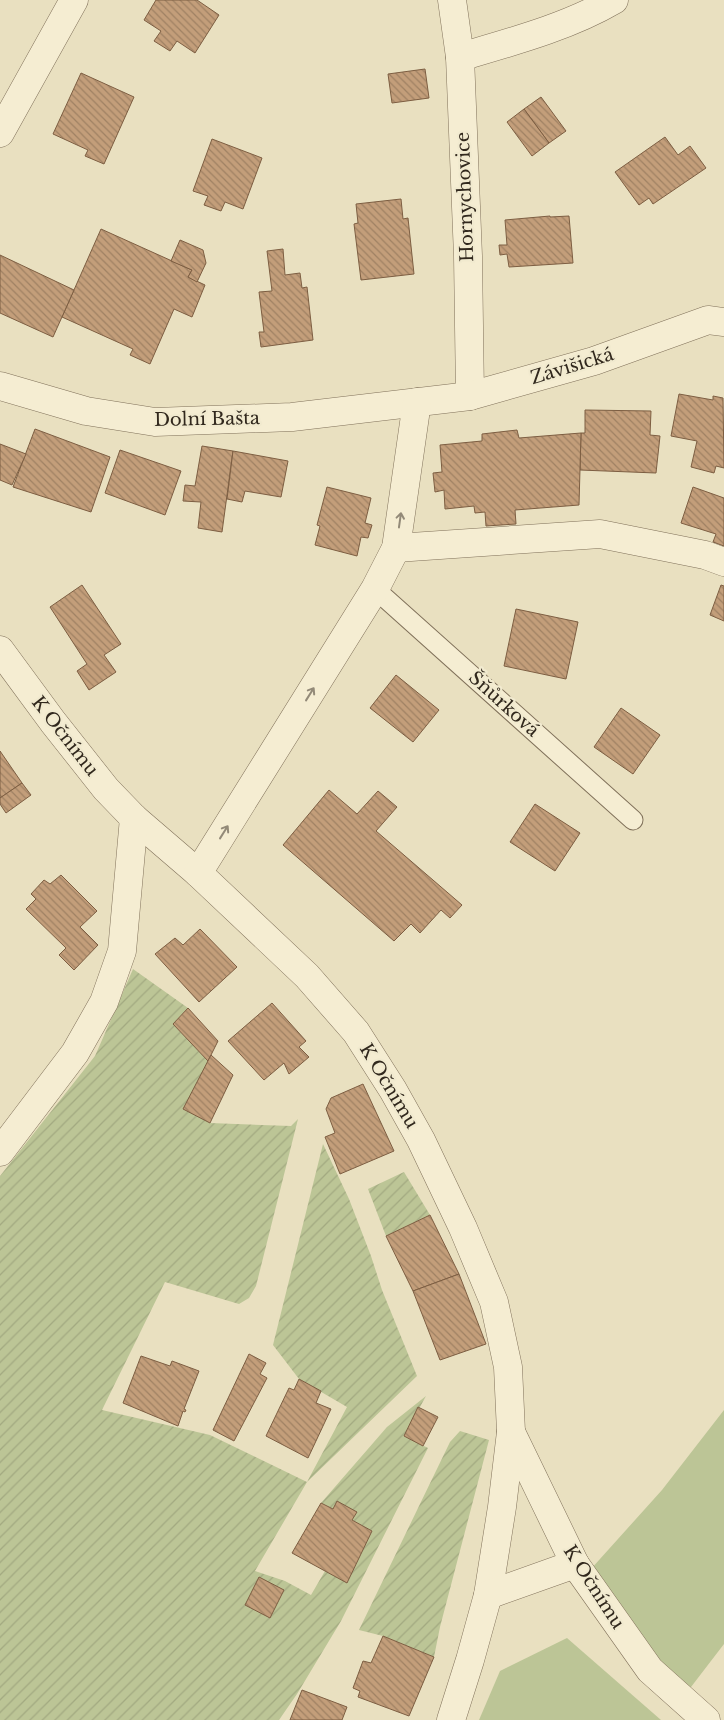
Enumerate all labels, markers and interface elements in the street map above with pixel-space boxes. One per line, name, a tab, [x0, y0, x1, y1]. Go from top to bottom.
street label: Hornychovice	[452, 132, 478, 262]
street label: Závišická	[528, 343, 616, 389]
street label: Dolní Bašta	[154, 407, 260, 431]
one-way arrow	[395, 513, 405, 529]
street label: Šňůrková	[464, 666, 544, 741]
one-way arrow	[305, 687, 315, 701]
street label: K Očnímu	[27, 692, 103, 780]
one-way arrow	[219, 825, 230, 839]
street label: K Očnímu	[355, 1039, 423, 1133]
street label: K Očnímu	[559, 1541, 629, 1633]

